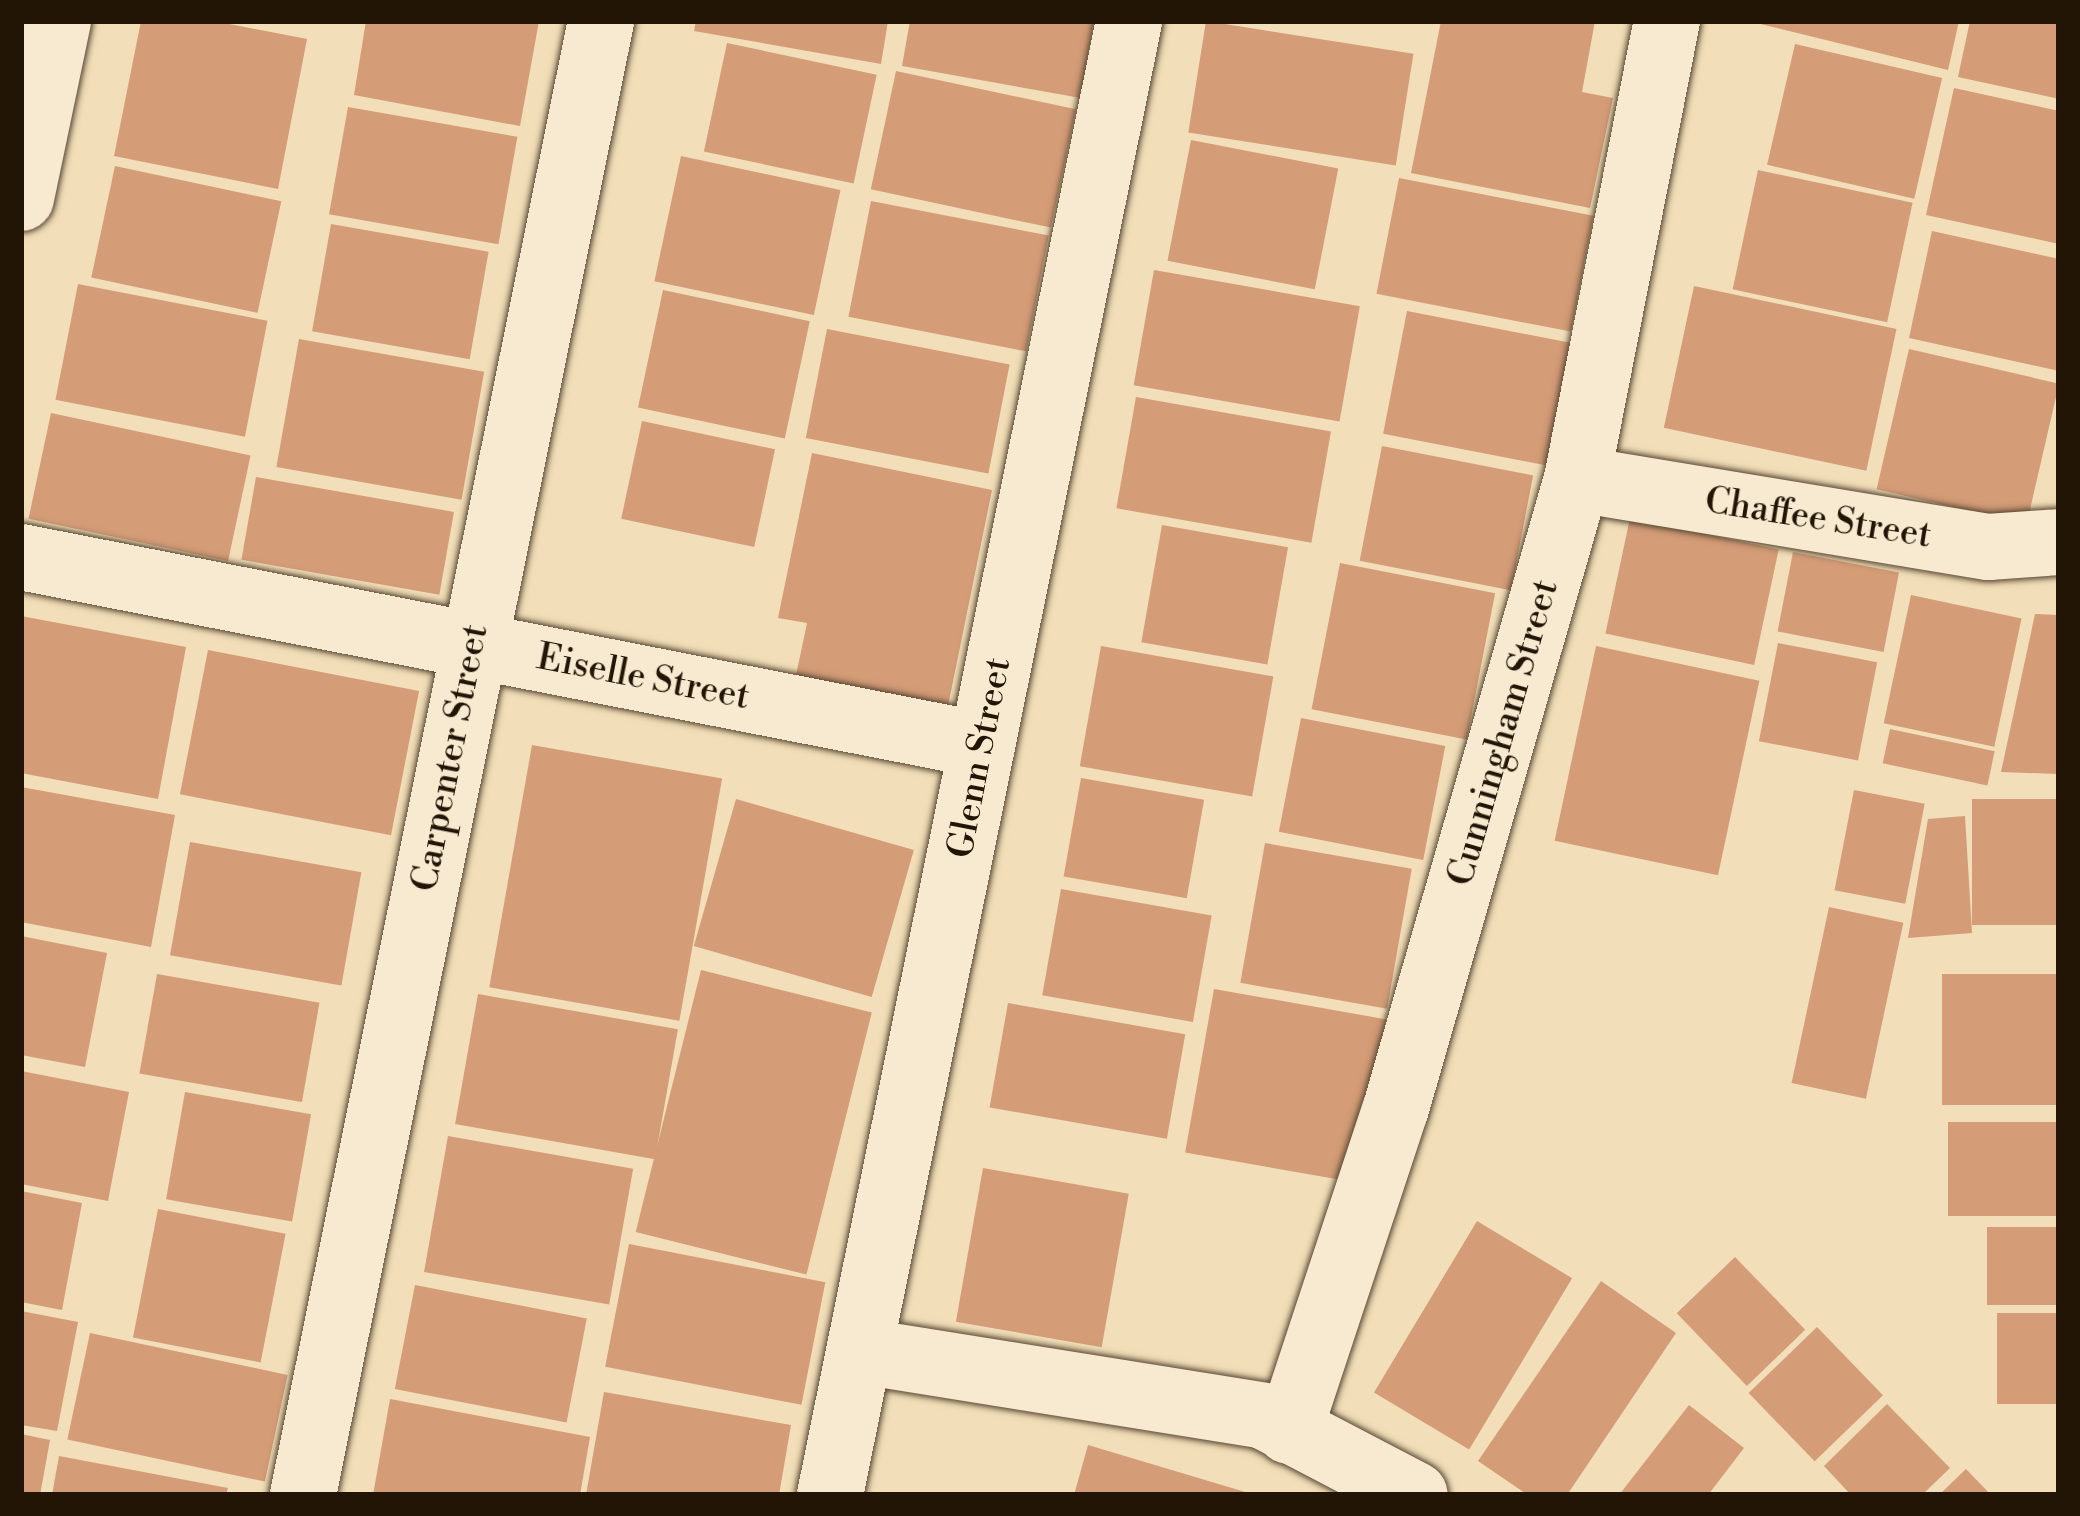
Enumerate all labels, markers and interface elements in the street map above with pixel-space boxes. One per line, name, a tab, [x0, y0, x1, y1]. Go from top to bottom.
street label: Chaffee Street	[1702, 480, 1934, 558]
street label: Cunningham Street	[1440, 575, 1568, 891]
street label: Carpenter Street	[404, 621, 498, 895]
street label: Eiselle Street	[533, 636, 753, 720]
street label: Glenn Street	[939, 654, 1021, 862]

